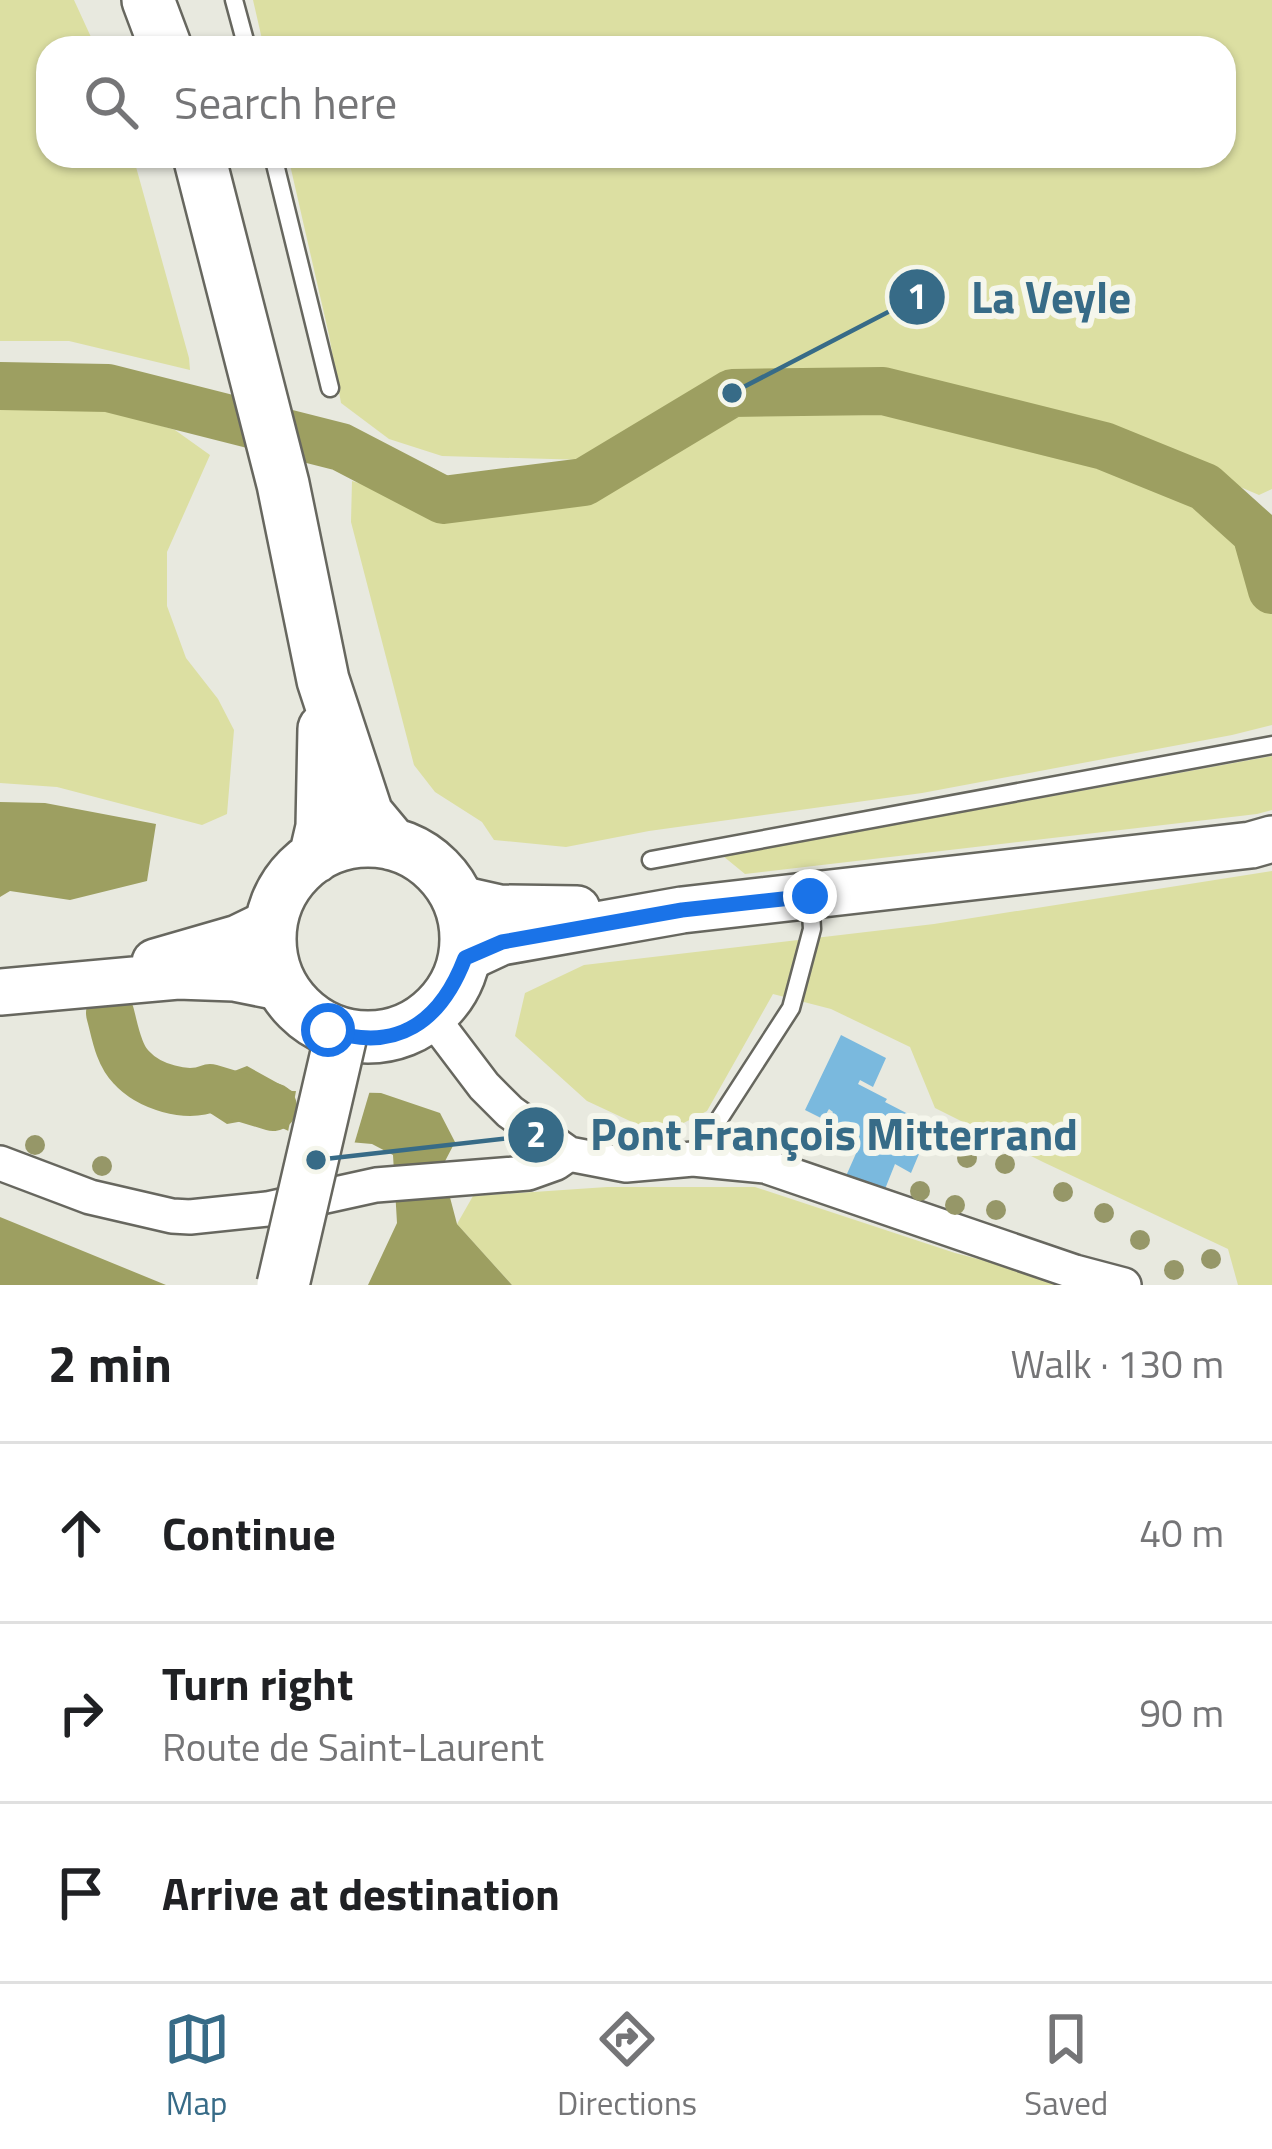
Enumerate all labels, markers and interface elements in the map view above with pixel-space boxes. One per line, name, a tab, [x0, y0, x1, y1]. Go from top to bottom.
search box	[36, 36, 1236, 168]
text: Search here	[174, 68, 397, 136]
icon: search	[78, 69, 144, 135]
callout: La Veyle	[887, 256, 1155, 337]
text: La Veyle	[971, 262, 1131, 330]
text: 1	[907, 268, 927, 323]
route end	[783, 869, 837, 923]
route start	[301, 1003, 355, 1057]
callout: Pont François Mitterrand	[506, 1094, 1102, 1175]
text: Pont François Mitterrand	[590, 1099, 1078, 1167]
text: 2	[526, 1106, 546, 1161]
text: 2 min	[48, 1324, 172, 1402]
text: Walk · 130 m	[1010, 1334, 1224, 1393]
text: Continue	[162, 1499, 336, 1567]
icon: ahead	[48, 1500, 114, 1566]
text: 40 m	[1139, 1503, 1224, 1562]
text: Turn right	[162, 1649, 353, 1717]
icon: right	[48, 1680, 114, 1746]
text: 90 m	[1139, 1683, 1224, 1742]
text: Route de Saint-Laurent	[162, 1717, 544, 1776]
text: Arrive at destination	[162, 1859, 560, 1927]
icon: arrive	[48, 1860, 114, 1926]
tab: Map	[164, 2006, 230, 2128]
tab: Directions	[557, 2006, 697, 2128]
tab: Saved	[1024, 2006, 1108, 2128]

